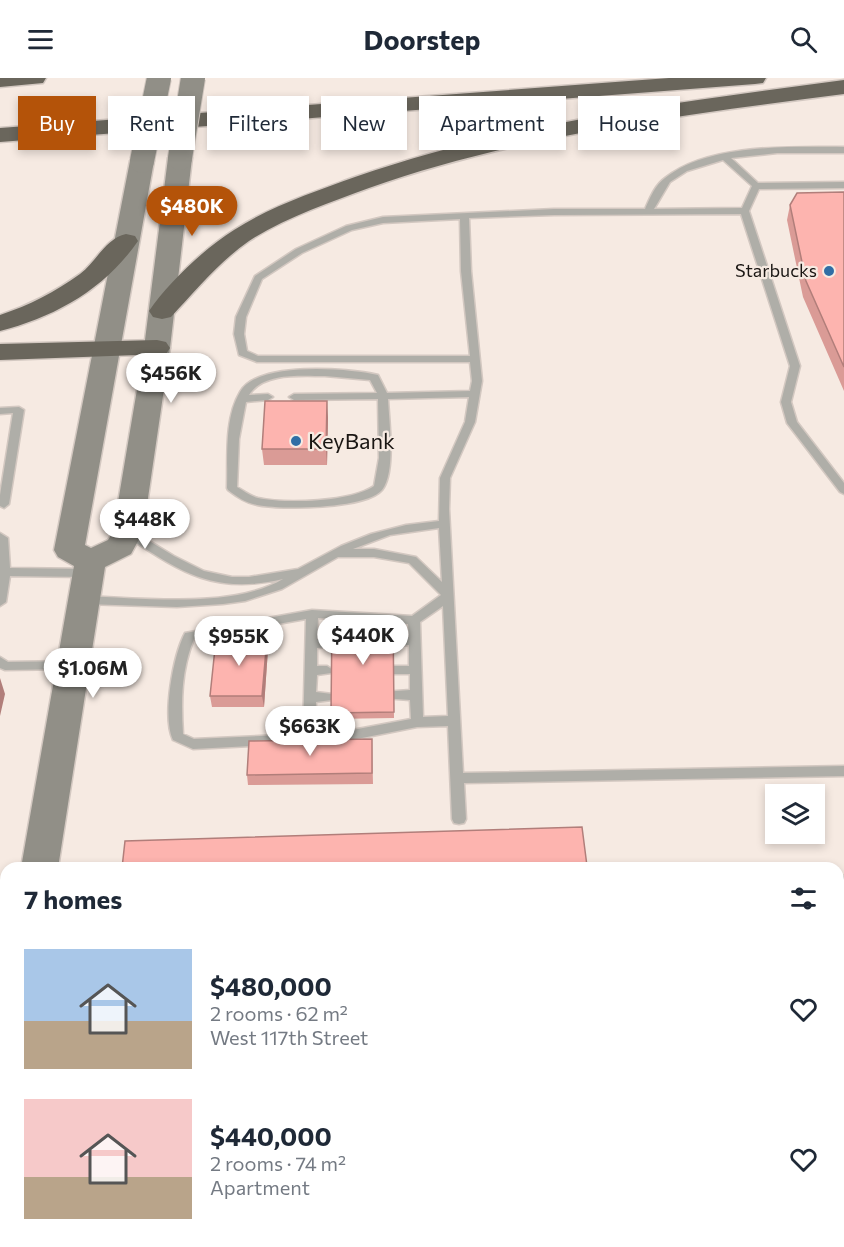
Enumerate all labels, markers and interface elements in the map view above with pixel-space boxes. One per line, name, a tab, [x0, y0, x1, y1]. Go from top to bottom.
icon: menu	[24, 23, 57, 56]
text: Doorstep	[364, 23, 480, 56]
icon: search	[787, 23, 820, 56]
chip: Buy	[18, 96, 96, 150]
chip: Rent	[108, 96, 195, 150]
chip: Filters	[207, 96, 309, 150]
chip: New	[321, 96, 407, 150]
chip: Apartment	[419, 96, 566, 150]
chip: House	[578, 96, 680, 150]
pin: $480K	[150, 186, 234, 237]
text: $480K	[160, 193, 224, 217]
place label: Starbucks	[735, 259, 817, 281]
marker: Starbucks	[822, 264, 836, 278]
pin: $456K	[129, 353, 213, 404]
text: $456K	[140, 360, 202, 384]
place label: KeyBank	[308, 427, 395, 454]
marker: KeyBank	[289, 434, 303, 448]
pin: $448K	[103, 499, 187, 550]
text: $448K	[114, 506, 176, 530]
pin: $440K	[321, 615, 405, 666]
pin: $955K	[197, 616, 281, 667]
text: $440K	[331, 622, 395, 646]
text: $955K	[208, 623, 270, 647]
pin: $1.06M	[44, 648, 142, 699]
text: $1.06M	[58, 655, 128, 679]
pin: $663K	[268, 706, 352, 757]
text: $663K	[279, 713, 341, 737]
map controls	[765, 784, 825, 844]
button: layers	[765, 784, 825, 844]
icon: filters	[787, 882, 820, 915]
text: 7 homes	[24, 883, 122, 914]
text: $480,000	[210, 970, 332, 1001]
icon: home	[72, 973, 144, 1045]
icon: heart	[787, 993, 820, 1026]
text: 2 rooms · 62 m²	[210, 1001, 348, 1025]
text: West 117th Street	[210, 1025, 368, 1049]
text: $440,000	[210, 1120, 332, 1151]
icon: home	[72, 1123, 144, 1195]
icon: heart	[787, 1143, 820, 1176]
text: 2 rooms · 74 m²	[210, 1151, 346, 1175]
text: Apartment	[210, 1175, 310, 1199]

